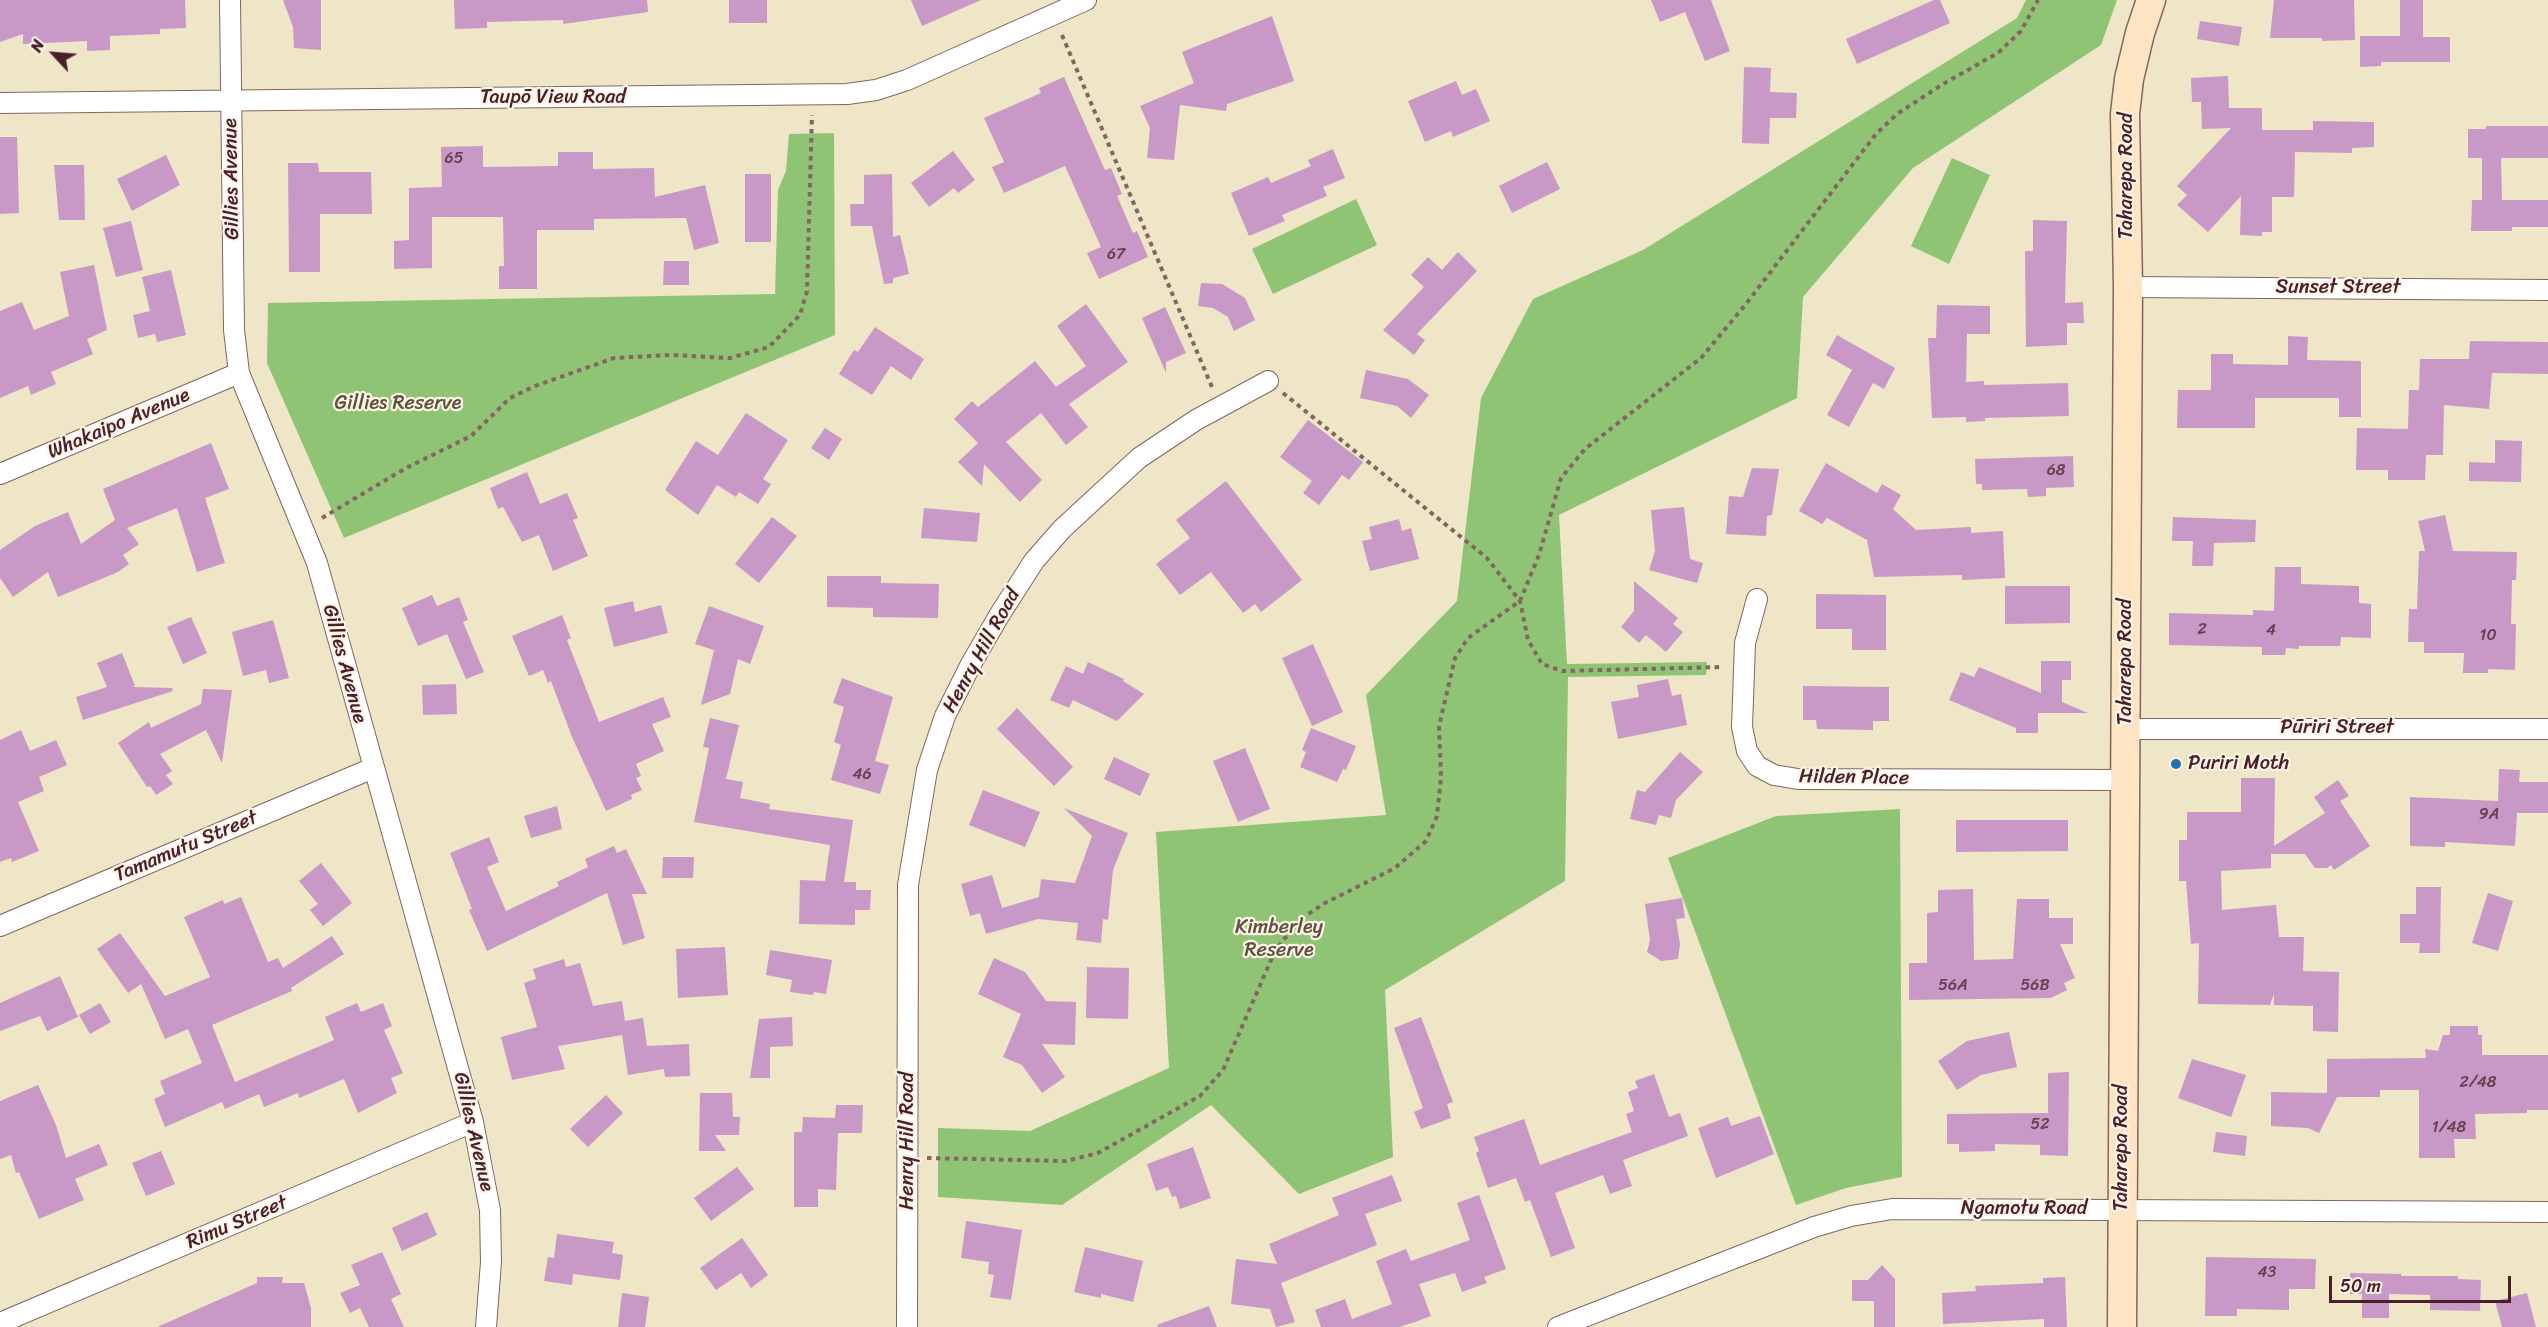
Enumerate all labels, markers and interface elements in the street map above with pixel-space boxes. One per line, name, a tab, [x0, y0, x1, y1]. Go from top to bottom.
north arrow	[24, 24, 84, 84]
text: N	[22, 35, 53, 57]
street label: Taupō View Road	[480, 86, 626, 110]
street label: Taharepa Road	[2115, 113, 2139, 239]
street label: Gillies Avenue	[219, 118, 245, 240]
house number: 65	[445, 149, 463, 169]
house number: 67	[1107, 245, 1125, 265]
street label: Sunset Street	[2276, 276, 2400, 300]
street label: Whakaipo Avenue	[44, 383, 194, 465]
park label: Gillies Reserve	[335, 392, 461, 416]
house number: 68	[2047, 461, 2065, 481]
street label: Henry Hill Road	[938, 585, 1026, 717]
street label: Taharepa Road	[2114, 599, 2138, 725]
street label: Gillies Avenue	[317, 602, 371, 726]
house number: 2	[2197, 620, 2207, 640]
house number: 4	[2266, 621, 2276, 641]
house number: 10	[2480, 626, 2496, 646]
street label: Pūriri Street	[2280, 716, 2394, 740]
place label: Puriri Moth	[2188, 752, 2289, 776]
marker: Puriri Moth	[2169, 757, 2183, 771]
house number: 46	[852, 765, 872, 785]
street label: Hilden Place	[1799, 765, 1909, 791]
house number: 9A	[2479, 805, 2499, 825]
street label: Tamamutu Street	[111, 806, 261, 888]
park label: Kimberley Reserve	[1235, 916, 1323, 963]
house number: 56A	[1938, 976, 1968, 996]
house number: 56B	[2021, 976, 2049, 996]
street label: Gillies Avenue	[448, 1070, 498, 1194]
street label: Henry Hill Road	[896, 1072, 920, 1210]
house number: 2/48	[2460, 1073, 2496, 1093]
street label: Taharepa Road	[2110, 1085, 2134, 1211]
house number: 52	[2030, 1115, 2050, 1135]
house number: 1/48	[2432, 1118, 2466, 1138]
street label: Rimu Street	[183, 1191, 291, 1255]
street label: Ngamotu Road	[1961, 1197, 2087, 1221]
house number: 43	[2258, 1263, 2276, 1283]
scale bar	[2332, 1264, 2514, 1302]
text: 50 m	[2340, 1270, 2381, 1302]

